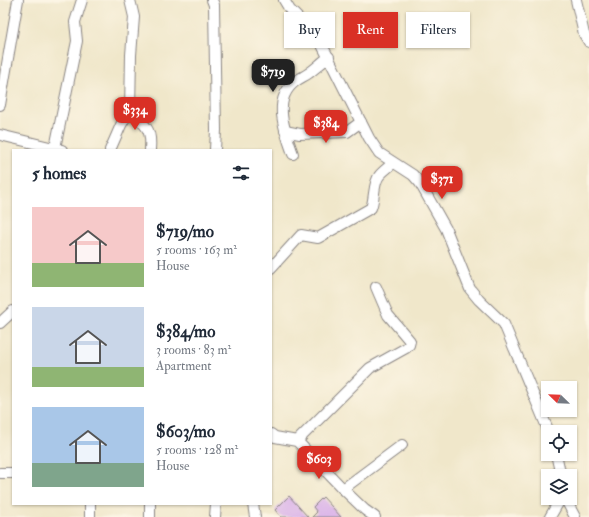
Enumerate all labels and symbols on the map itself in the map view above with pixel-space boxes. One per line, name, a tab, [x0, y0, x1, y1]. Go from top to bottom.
pin: $719	[249, 59, 297, 93]
pin: $334	[111, 97, 159, 131]
pin: $384	[302, 110, 350, 144]
pin: $371	[418, 166, 466, 200]
north arrow	[541, 381, 577, 417]
pin: $603	[295, 446, 343, 480]

